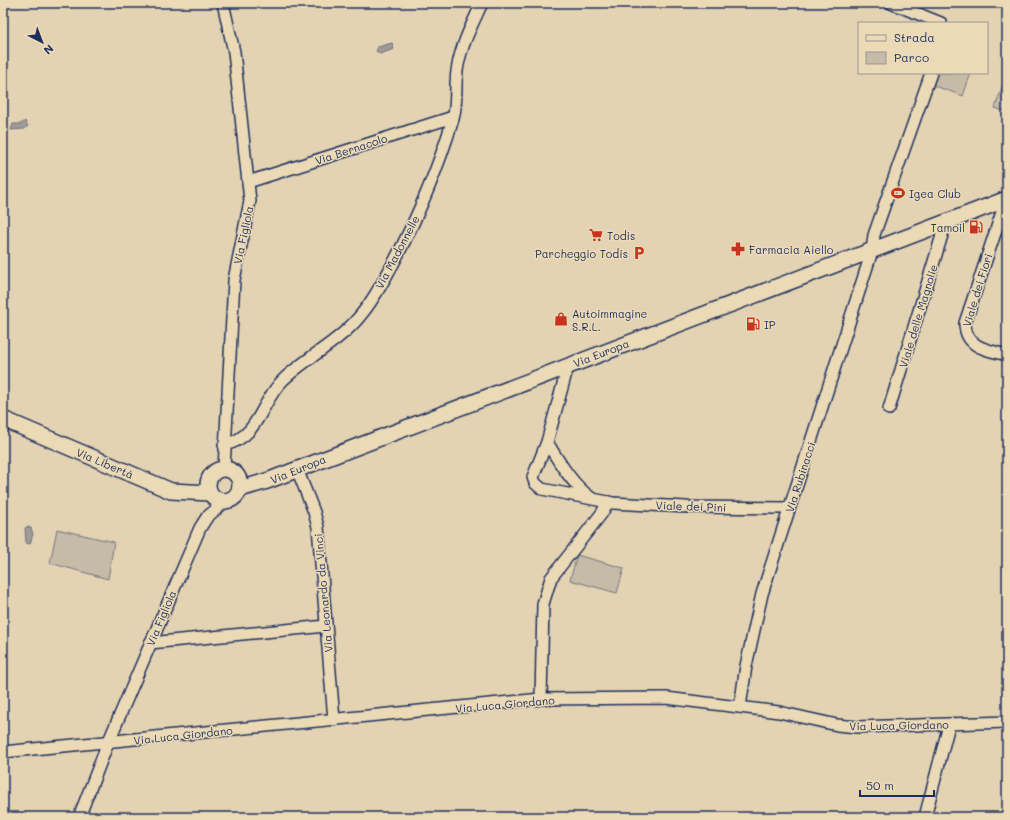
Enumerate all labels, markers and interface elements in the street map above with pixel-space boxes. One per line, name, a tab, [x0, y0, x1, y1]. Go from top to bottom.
north arrow	[22, 22, 62, 62]
legend	[858, 22, 988, 74]
text: Strada	[894, 29, 935, 45]
text: N	[41, 41, 57, 58]
text: Parco	[894, 49, 929, 65]
street label: Via Bernacolo	[313, 130, 390, 168]
sports icon: Igea Club	[890, 185, 906, 201]
place label: Igea Club	[909, 186, 961, 201]
street label: Via Figliola	[230, 204, 256, 265]
street label: Via Madonnelle	[371, 212, 423, 291]
fuel station icon: Tamoil	[968, 219, 984, 235]
place label: Tamoil	[931, 220, 965, 235]
supermarket icon: Todis	[588, 227, 604, 243]
place label: Todis	[607, 228, 635, 243]
pharmacy icon: Farmacia Aiello	[730, 241, 746, 257]
place label: Farmacia Aiello	[749, 242, 834, 257]
parking icon: Parcheggio Todis	[631, 245, 647, 261]
place label: Parcheggio Todis	[535, 246, 628, 261]
street label: Viale dei Fiori	[959, 251, 995, 329]
street label: Viale delle Magnolie	[895, 262, 941, 370]
place label: Autoimmagine S.R.L.	[572, 306, 648, 334]
shop icon: Autoimmagine S.R.L.	[553, 311, 569, 327]
fuel station icon: IP	[745, 316, 761, 332]
place label: IP	[764, 317, 776, 332]
street label: Via Europa	[571, 335, 631, 371]
street label: Via Rubinacci	[782, 440, 818, 514]
street label: Via Libertà	[74, 444, 136, 482]
street label: Via Europa	[268, 451, 328, 487]
street label: Viale dei Pini	[655, 497, 727, 515]
street label: Via Leonardo da Vinci	[310, 533, 336, 653]
street label: Via Figliola	[143, 588, 179, 648]
street label: Via Luca Giordano	[455, 692, 556, 716]
street label: Via Luca Giordano	[849, 717, 949, 733]
street label: Via Luca Giordano	[133, 722, 234, 748]
scale bar	[860, 772, 934, 798]
text: 50 m	[866, 777, 894, 793]

